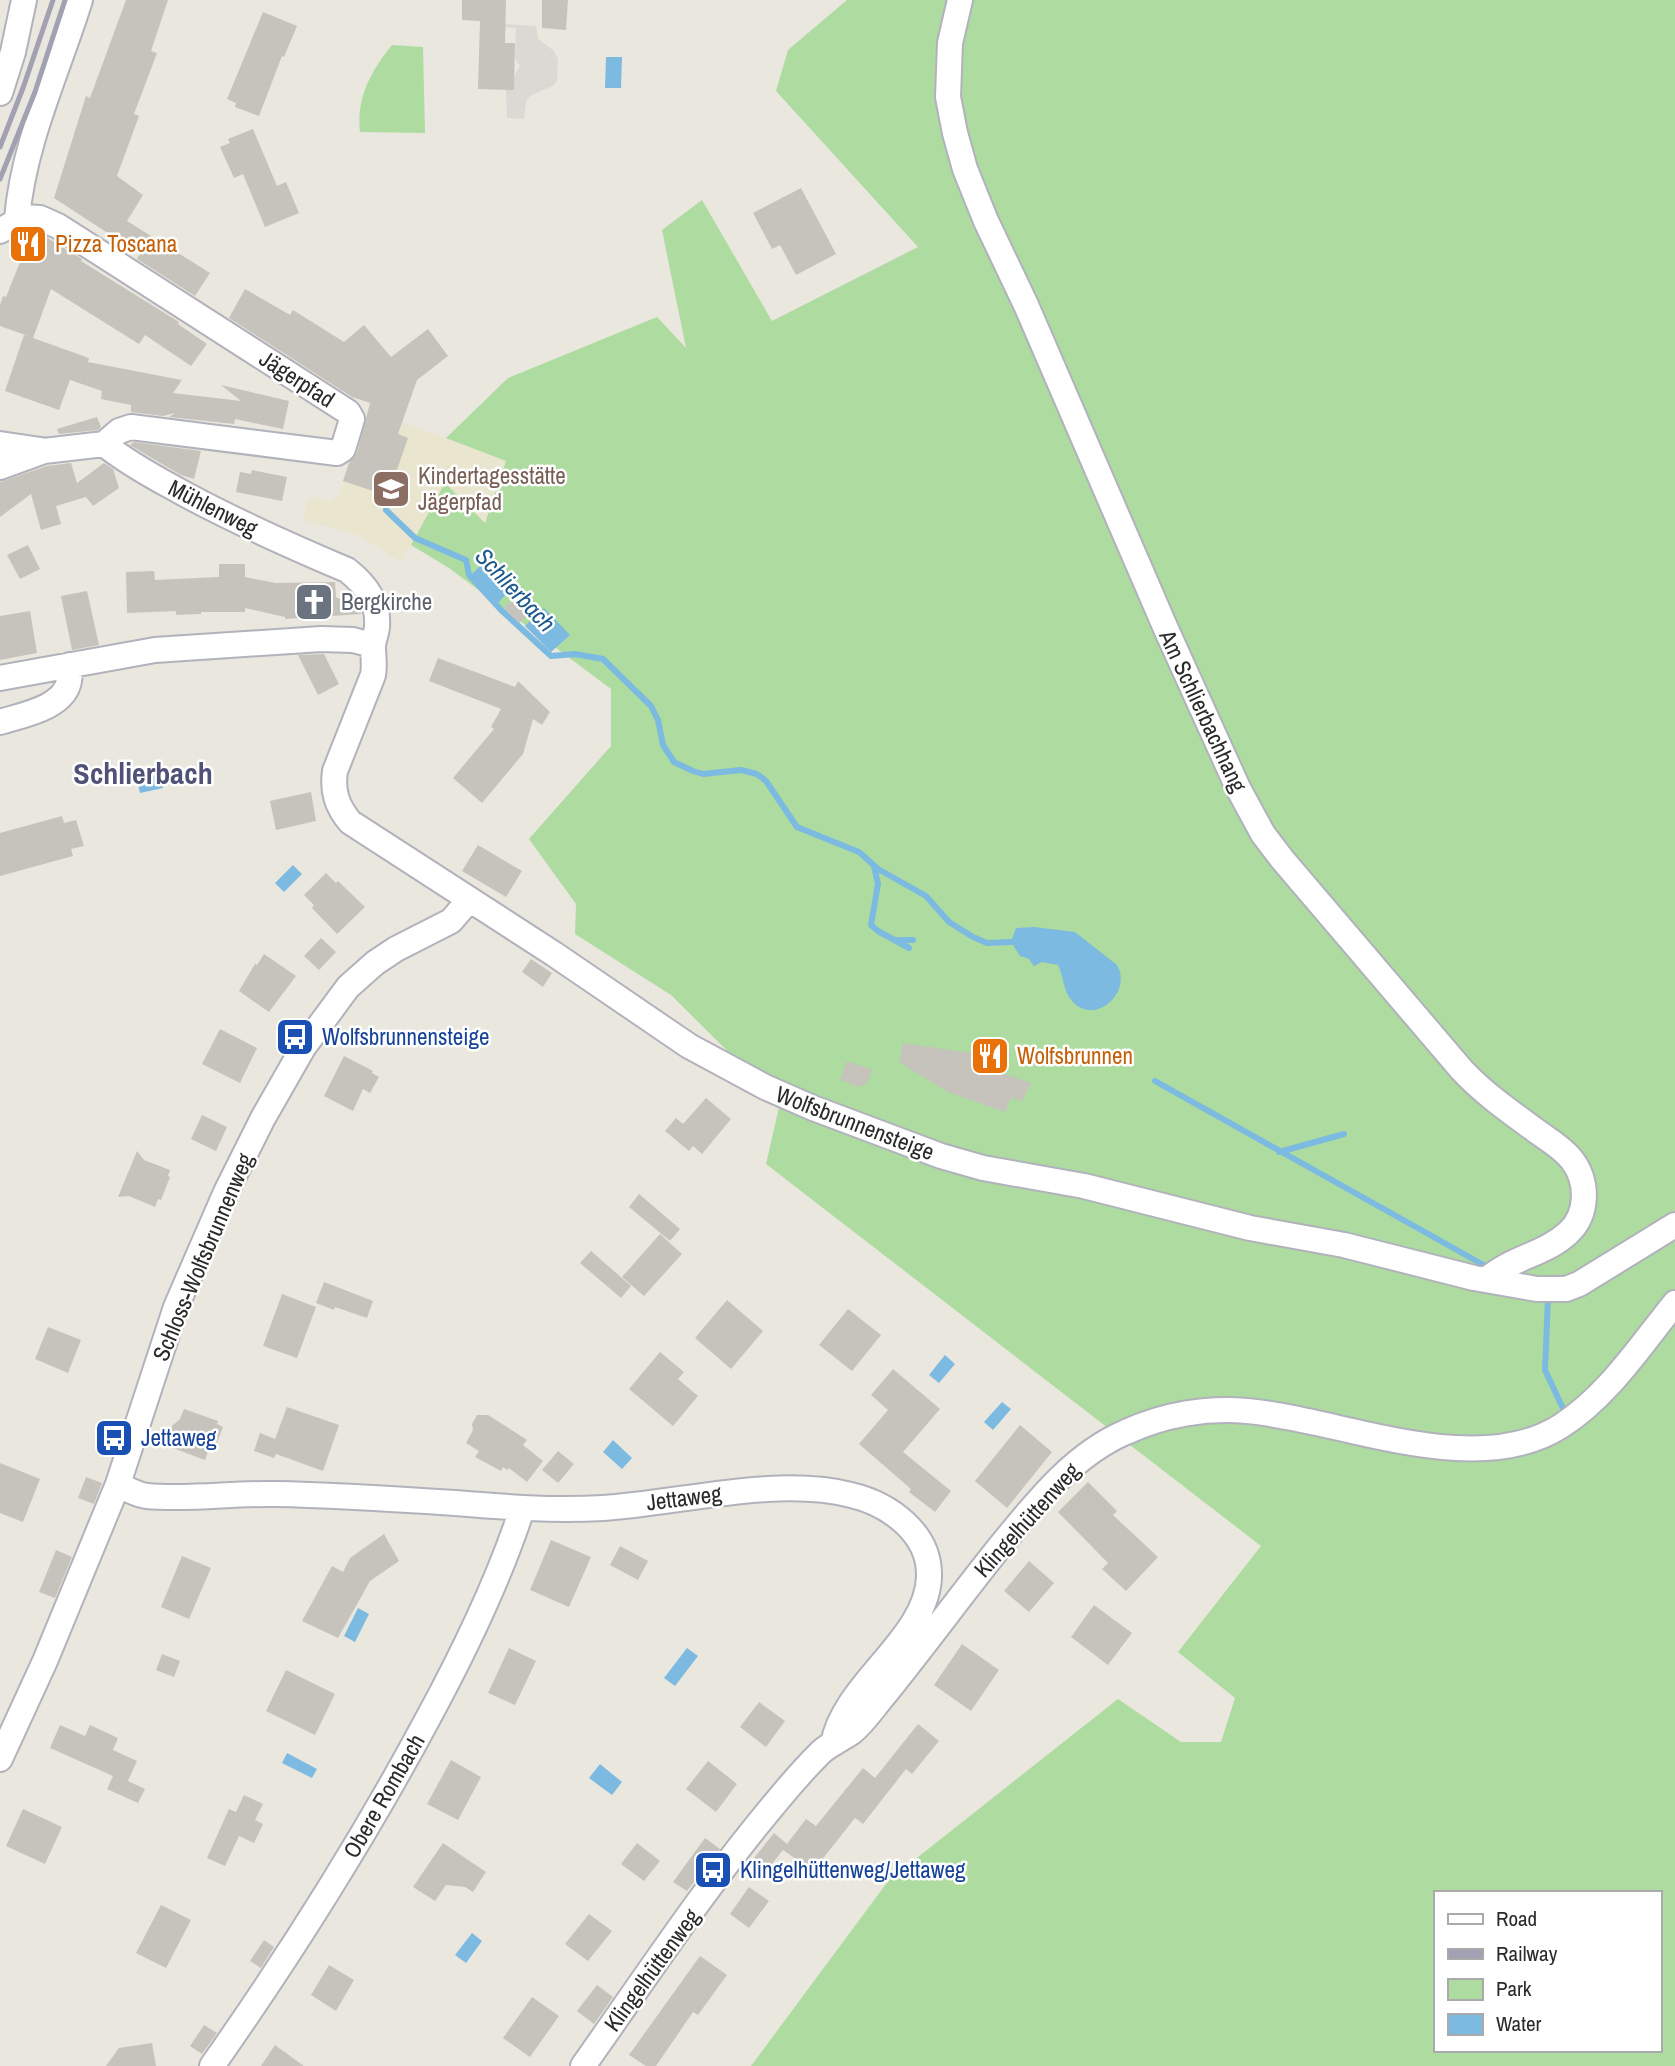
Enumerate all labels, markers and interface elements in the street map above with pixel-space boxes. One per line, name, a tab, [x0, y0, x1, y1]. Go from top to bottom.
restaurant icon: Pizza Toscana	[7, 223, 49, 265]
place label: Pizza Toscana	[55, 228, 178, 259]
street label: Jägerpfad	[254, 343, 341, 414]
place label: Kindertagesstätte Jägerpfad	[418, 460, 566, 517]
school or university icon: Kindertagesstätte Jägerpfad	[370, 468, 412, 510]
street label: Mühlenweg	[163, 472, 264, 543]
water label: Schlierbach	[469, 540, 563, 638]
church icon: Bergkirche	[293, 581, 335, 623]
place label: Bergkirche	[341, 586, 432, 617]
street label: Am Schlierbachhang	[1152, 624, 1255, 797]
district label: Schlierbach	[73, 753, 213, 793]
bus stop icon: Wolfsbrunnensteige	[274, 1016, 316, 1058]
place label: Wolfsbrunnensteige	[322, 1021, 489, 1052]
restaurant icon: Wolfsbrunnen	[969, 1035, 1011, 1077]
place label: Wolfsbrunnen	[1017, 1040, 1133, 1071]
street label: Wolfsbrunnensteige	[771, 1078, 939, 1167]
street label: Schloss-Wolfsbrunnenweg	[145, 1148, 261, 1365]
bus stop icon: Jettaweg	[93, 1417, 135, 1459]
place label: Jettaweg	[141, 1422, 217, 1453]
street label: Klingelhüttenweg	[967, 1455, 1087, 1584]
street label: Jettaweg	[645, 1477, 724, 1517]
street label: Obere Rombach	[336, 1728, 432, 1863]
bus stop icon: Klingelhüttenweg/Jettaweg	[692, 1849, 734, 1891]
place label: Klingelhüttenweg/Jettaweg	[740, 1854, 966, 1885]
legend	[1434, 1891, 1661, 2052]
street label: Klingelhüttenweg	[597, 1902, 707, 2037]
text: Road	[1496, 1904, 1537, 1933]
text: Railway	[1496, 1939, 1558, 1968]
text: Park	[1496, 1974, 1532, 2003]
text: Water	[1496, 2009, 1542, 2038]

